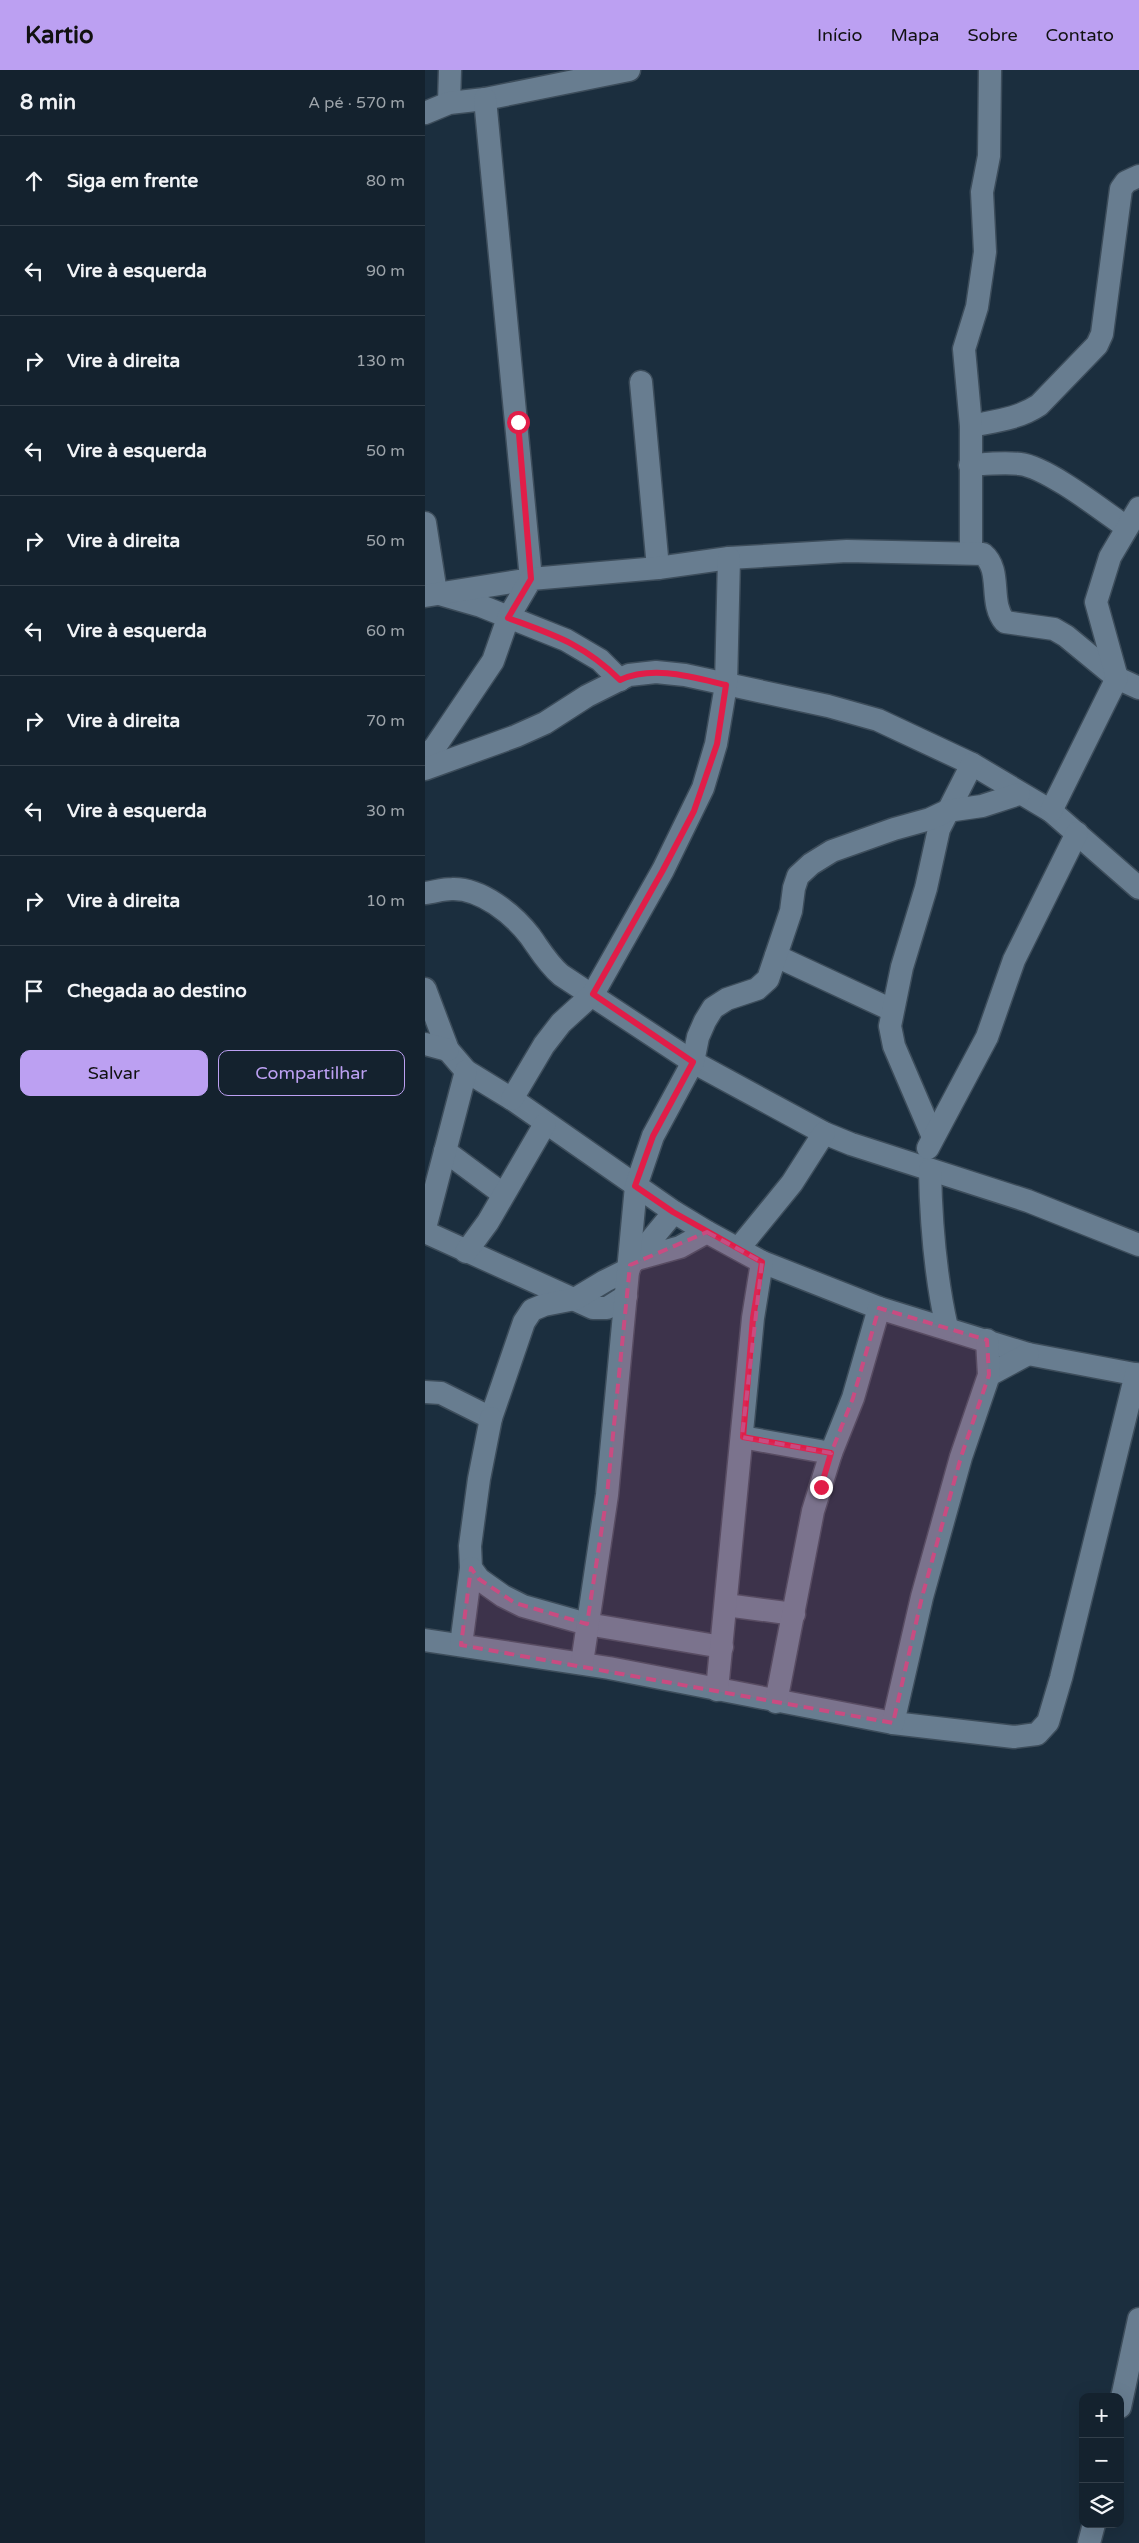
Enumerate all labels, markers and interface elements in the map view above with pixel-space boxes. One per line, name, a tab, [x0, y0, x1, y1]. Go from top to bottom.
text: Kartio	[25, 21, 94, 50]
text: Início	[817, 24, 862, 46]
text: Mapa	[890, 24, 939, 46]
text: Sobre	[967, 24, 1018, 46]
text: Contato	[1046, 24, 1114, 46]
text: 8 min	[20, 90, 76, 115]
text: A pé · 570 m	[308, 93, 405, 113]
icon: ahead	[20, 167, 48, 195]
text: Siga em frente	[67, 170, 198, 192]
text: 80 m	[366, 171, 405, 191]
icon: left	[20, 257, 48, 285]
text: Vire à esquerda	[67, 260, 207, 282]
text: 90 m	[366, 261, 405, 281]
icon: right	[20, 347, 48, 375]
text: Vire à direita	[67, 350, 180, 372]
text: 130 m	[356, 351, 405, 371]
route start	[507, 411, 530, 434]
icon: left	[20, 437, 48, 465]
text: Vire à esquerda	[67, 440, 207, 462]
text: 50 m	[366, 441, 405, 461]
icon: right	[20, 527, 48, 555]
text: Vire à direita	[67, 530, 180, 552]
text: 50 m	[366, 531, 405, 551]
icon: left	[20, 617, 48, 645]
text: Vire à esquerda	[67, 620, 207, 642]
text: 60 m	[366, 621, 405, 641]
icon: right	[20, 707, 48, 735]
text: Vire à direita	[67, 710, 180, 732]
text: 70 m	[366, 711, 405, 731]
icon: left	[20, 797, 48, 825]
text: Vire à esquerda	[67, 800, 207, 822]
text: 30 m	[366, 801, 405, 821]
icon: right	[20, 887, 48, 915]
text: Vire à direita	[67, 890, 180, 912]
text: 10 m	[366, 891, 405, 911]
icon: arrive	[20, 977, 48, 1005]
text: Chegada ao destino	[67, 980, 247, 1002]
button: Salvar	[20, 1050, 208, 1096]
button: Compartilhar	[218, 1050, 405, 1096]
route end	[810, 1476, 833, 1499]
map controls	[1079, 2393, 1124, 2528]
button: +	[1079, 2393, 1124, 2438]
button: −	[1079, 2438, 1124, 2483]
button: layers	[1079, 2483, 1124, 2528]

